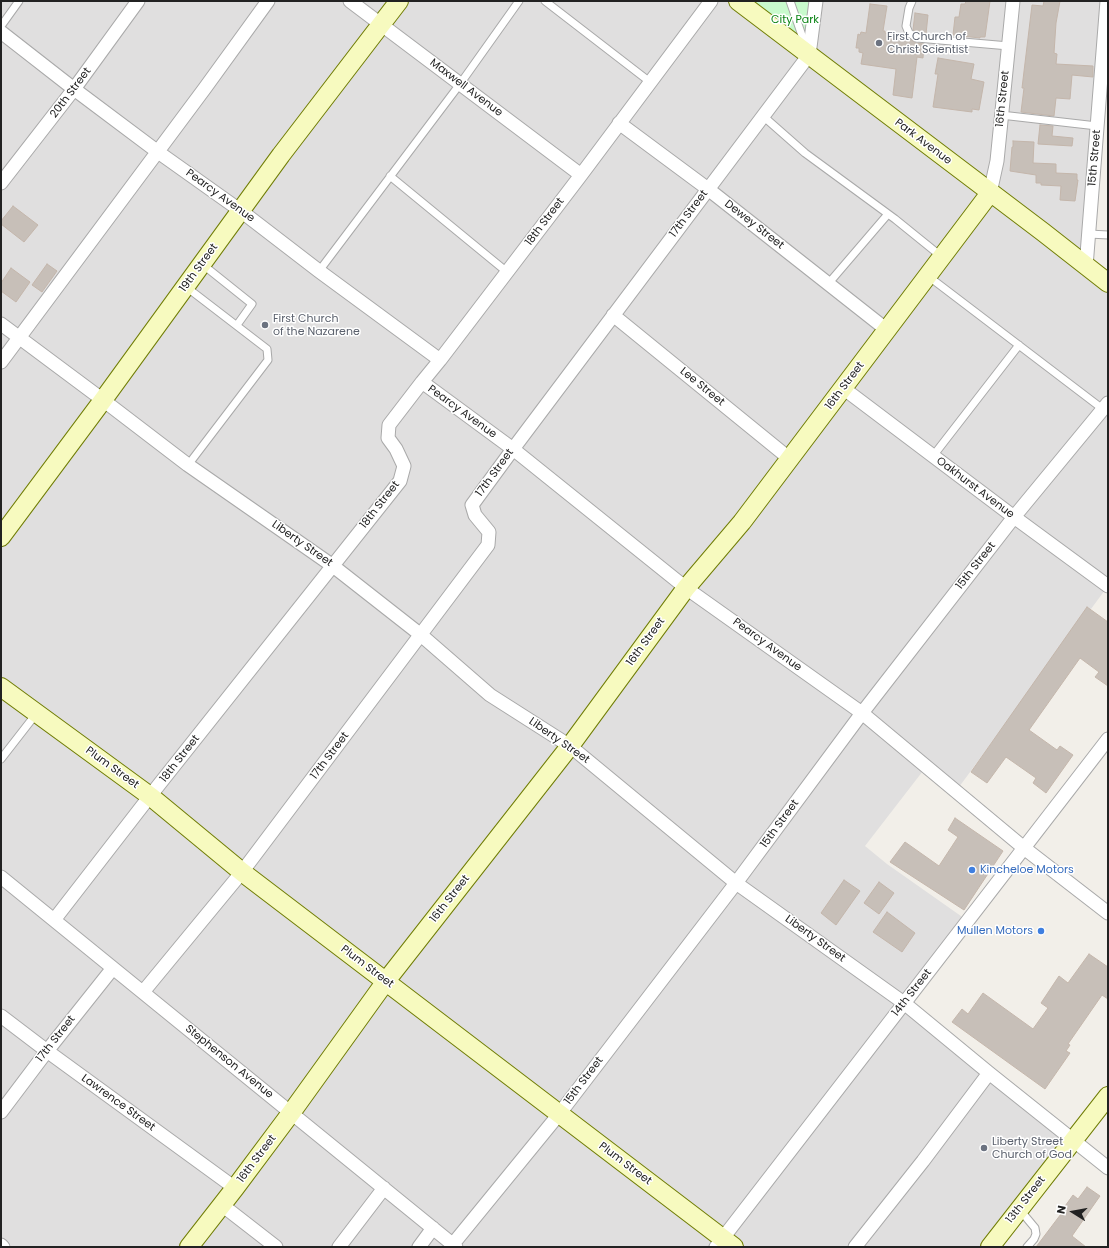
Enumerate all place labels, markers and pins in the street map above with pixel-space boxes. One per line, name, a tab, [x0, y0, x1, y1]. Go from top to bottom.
place label: First Church of Christ Scientist	[887, 30, 968, 56]
marker: First Church of Christ Scientist	[874, 38, 884, 48]
place label: First Church of the Nazarene	[273, 312, 360, 338]
marker: First Church of the Nazarene	[260, 320, 270, 330]
place label: Kincheloe Motors	[980, 863, 1074, 877]
marker: Kincheloe Motors	[967, 865, 977, 875]
place label: Mullen Motors	[957, 924, 1033, 938]
marker: Mullen Motors	[1036, 926, 1046, 936]
place label: Liberty Street Church of God	[992, 1135, 1072, 1161]
marker: Liberty Street Church of God	[979, 1143, 989, 1153]

